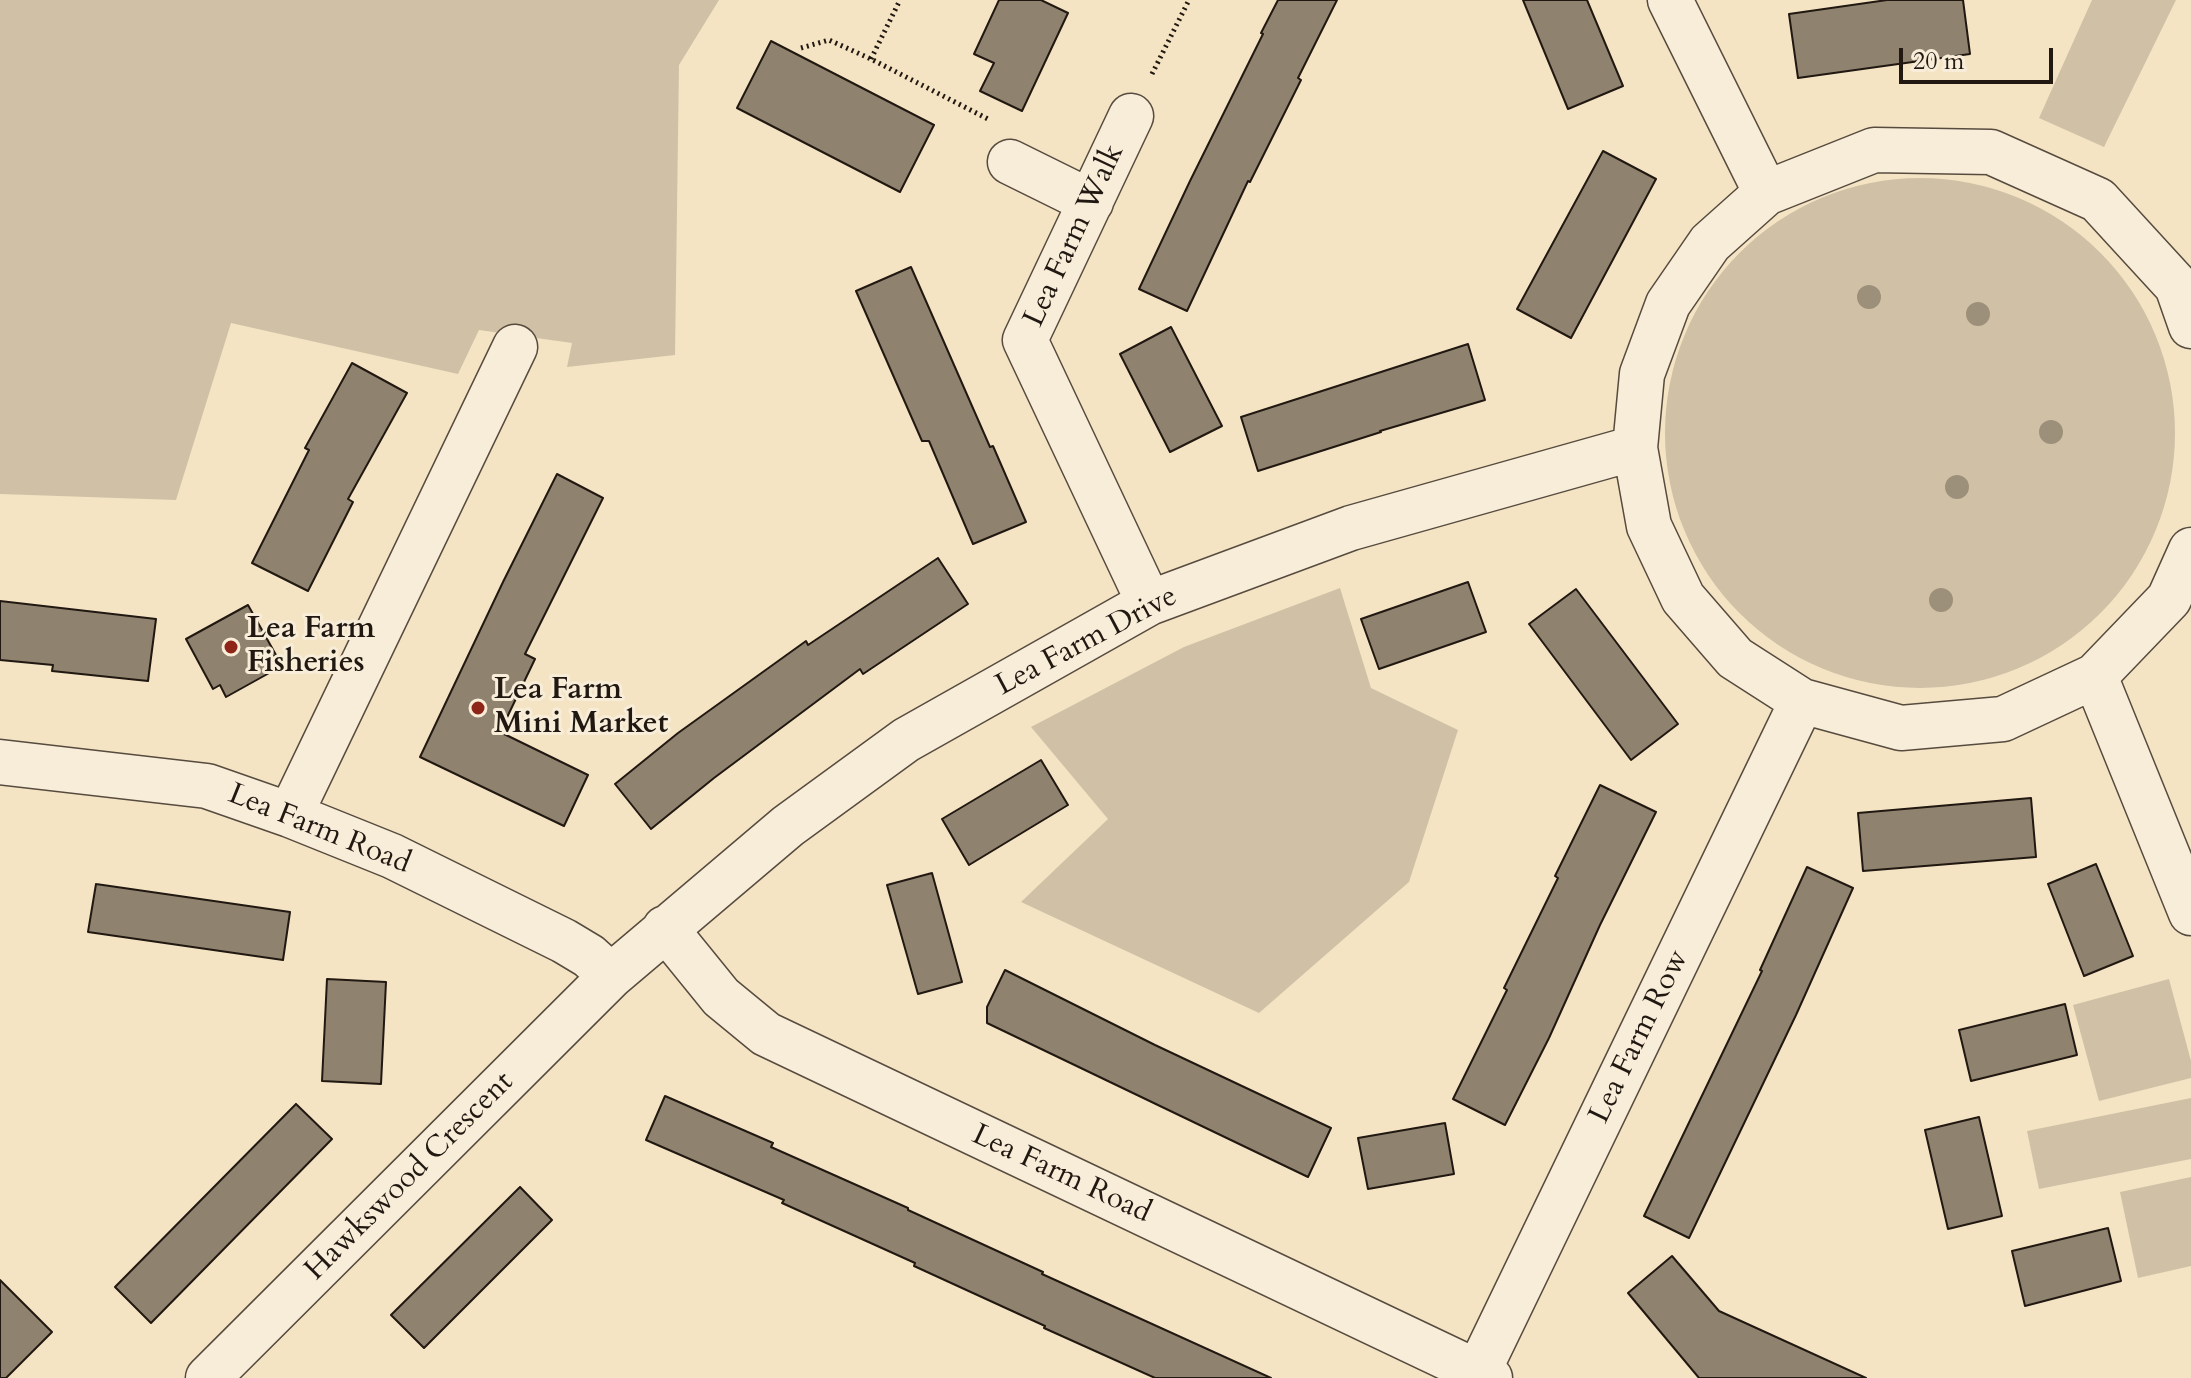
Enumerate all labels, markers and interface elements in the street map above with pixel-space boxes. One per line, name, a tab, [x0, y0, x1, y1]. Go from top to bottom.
scale bar	[1903, 32, 2057, 82]
text: 20 m	[1913, 45, 1964, 78]
street label: Lea Farm Walk	[1017, 139, 1133, 333]
street label: Lea Farm Drive	[990, 579, 1184, 705]
place label: Lea Farm Fisheries	[247, 612, 375, 682]
marker: Lea Farm Fisheries	[222, 638, 240, 656]
place label: Lea Farm Mini Market	[494, 673, 668, 744]
marker: Lea Farm Mini Market	[469, 699, 487, 717]
street label: Lea Farm Road	[223, 777, 415, 883]
street label: Lea Farm Row	[1583, 944, 1697, 1130]
street label: Hawkswood Crescent	[298, 1065, 522, 1289]
street label: Lea Farm Road	[966, 1118, 1156, 1232]

